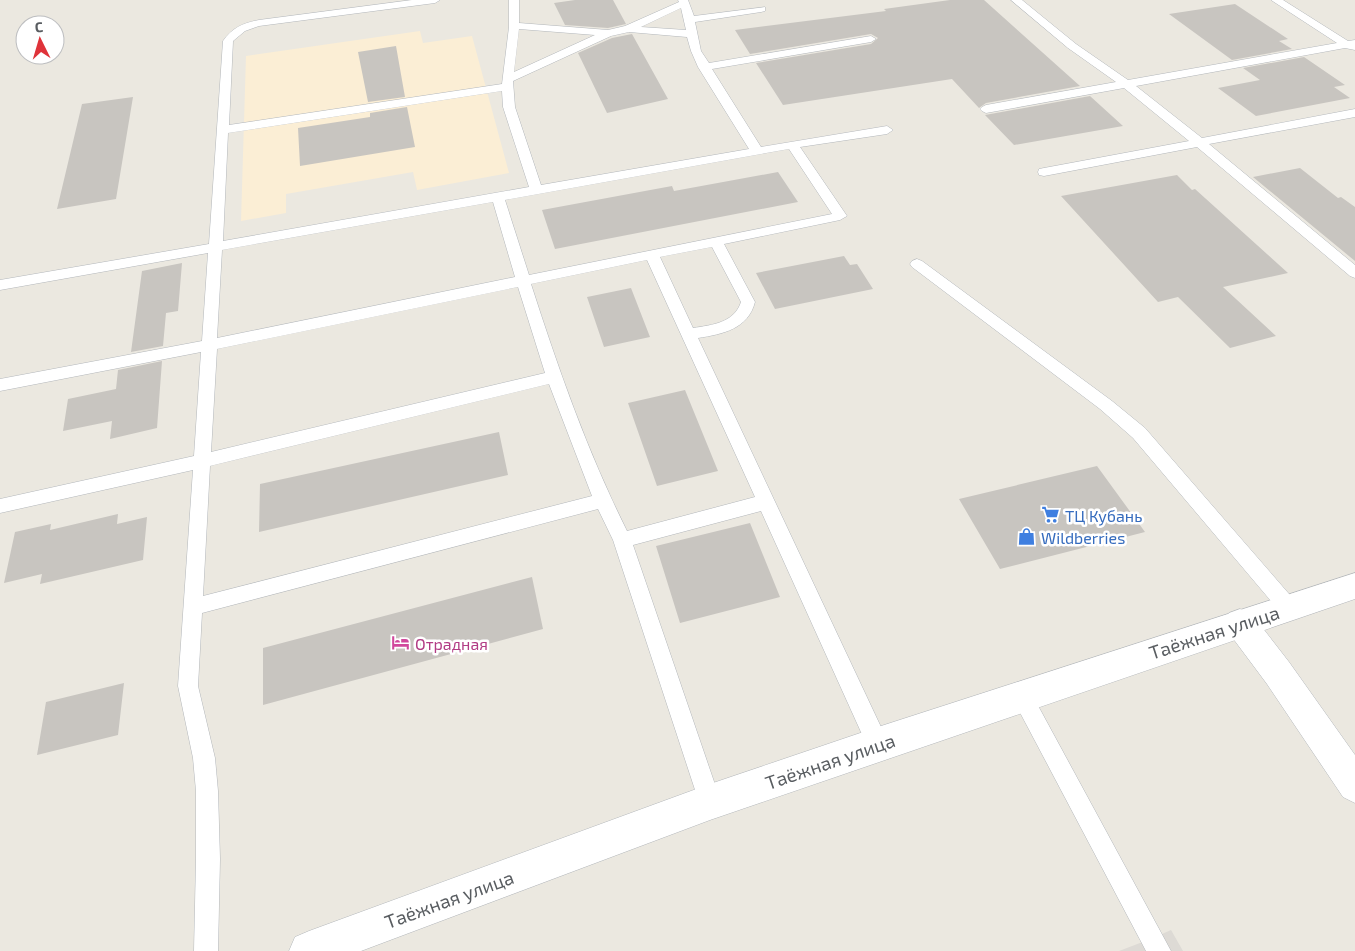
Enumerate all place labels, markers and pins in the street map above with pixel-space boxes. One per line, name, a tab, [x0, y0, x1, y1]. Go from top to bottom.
supermarket icon: ТЦ Кубань	[1041, 505, 1061, 525]
place label: ТЦ Кубань	[1065, 506, 1142, 526]
shop icon: Wildberries	[1017, 527, 1037, 547]
place label: Wildberries	[1041, 528, 1125, 547]
hotel icon: Отрадная	[391, 633, 411, 653]
place label: Отрадная	[415, 634, 488, 653]

